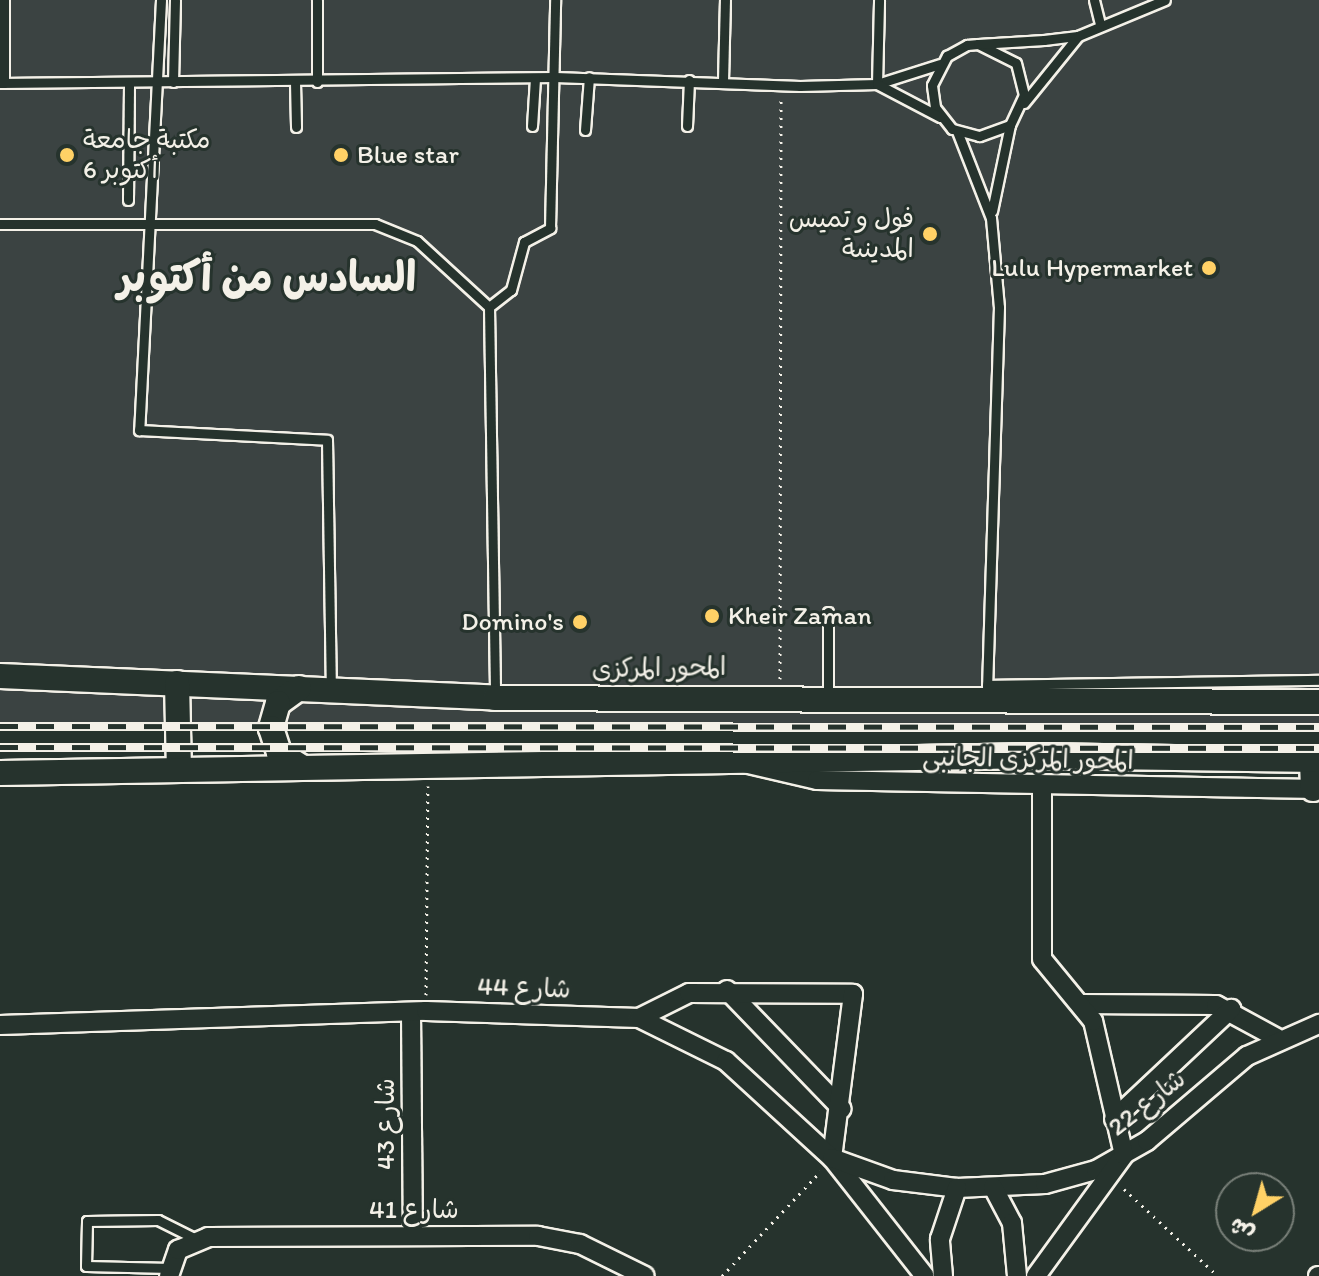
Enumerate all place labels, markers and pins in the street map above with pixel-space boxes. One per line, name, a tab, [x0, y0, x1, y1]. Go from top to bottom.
place label: مكتبة جامعة 6 أكتوبر	[83, 124, 210, 186]
place label: Blue star	[357, 139, 459, 171]
marker: مكتبة جامعة 6 أكتوبر	[58, 146, 76, 164]
marker: Blue star	[332, 146, 350, 164]
place label: فول و تميس المدينىة	[789, 203, 914, 264]
marker: فول و تميس المدينىة	[921, 225, 939, 243]
place label: Lulu Hypermarket	[992, 252, 1193, 284]
marker: Lulu Hypermarket	[1200, 259, 1218, 277]
place label: Kheir Zaman	[728, 600, 870, 632]
place label: Domino's	[461, 606, 564, 638]
marker: Kheir Zaman	[703, 607, 721, 625]
marker: Domino's	[571, 613, 589, 631]

